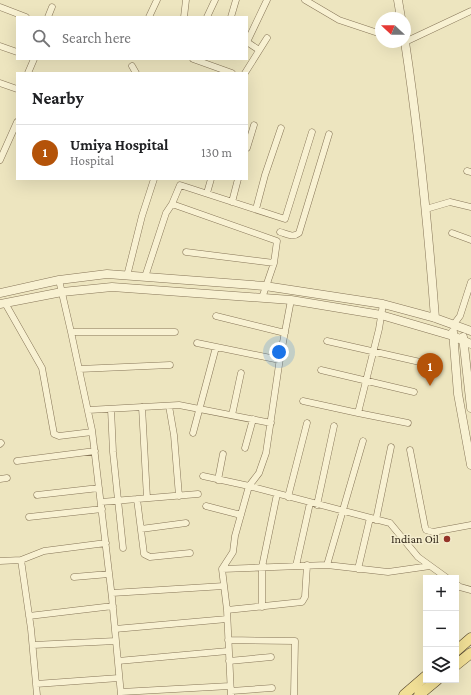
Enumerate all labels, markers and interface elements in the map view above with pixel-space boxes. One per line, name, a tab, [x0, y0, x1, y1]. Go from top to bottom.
north arrow	[375, 12, 411, 48]
search box	[16, 16, 248, 60]
icon: search	[30, 27, 52, 49]
text: Search here	[62, 30, 131, 46]
text: Nearby	[32, 89, 84, 108]
text: Umiya Hospital	[70, 137, 168, 153]
text: 1	[43, 145, 47, 160]
text: 130 m	[201, 145, 232, 160]
text: Hospital	[70, 153, 114, 168]
your location	[269, 342, 289, 362]
pin: 1	[417, 353, 443, 386]
place label: Indian Oil	[391, 532, 439, 546]
marker: Indian Oil	[442, 534, 452, 544]
map controls	[423, 575, 459, 683]
button: +	[423, 575, 459, 611]
button: −	[423, 611, 459, 647]
button: layers	[423, 647, 459, 683]

